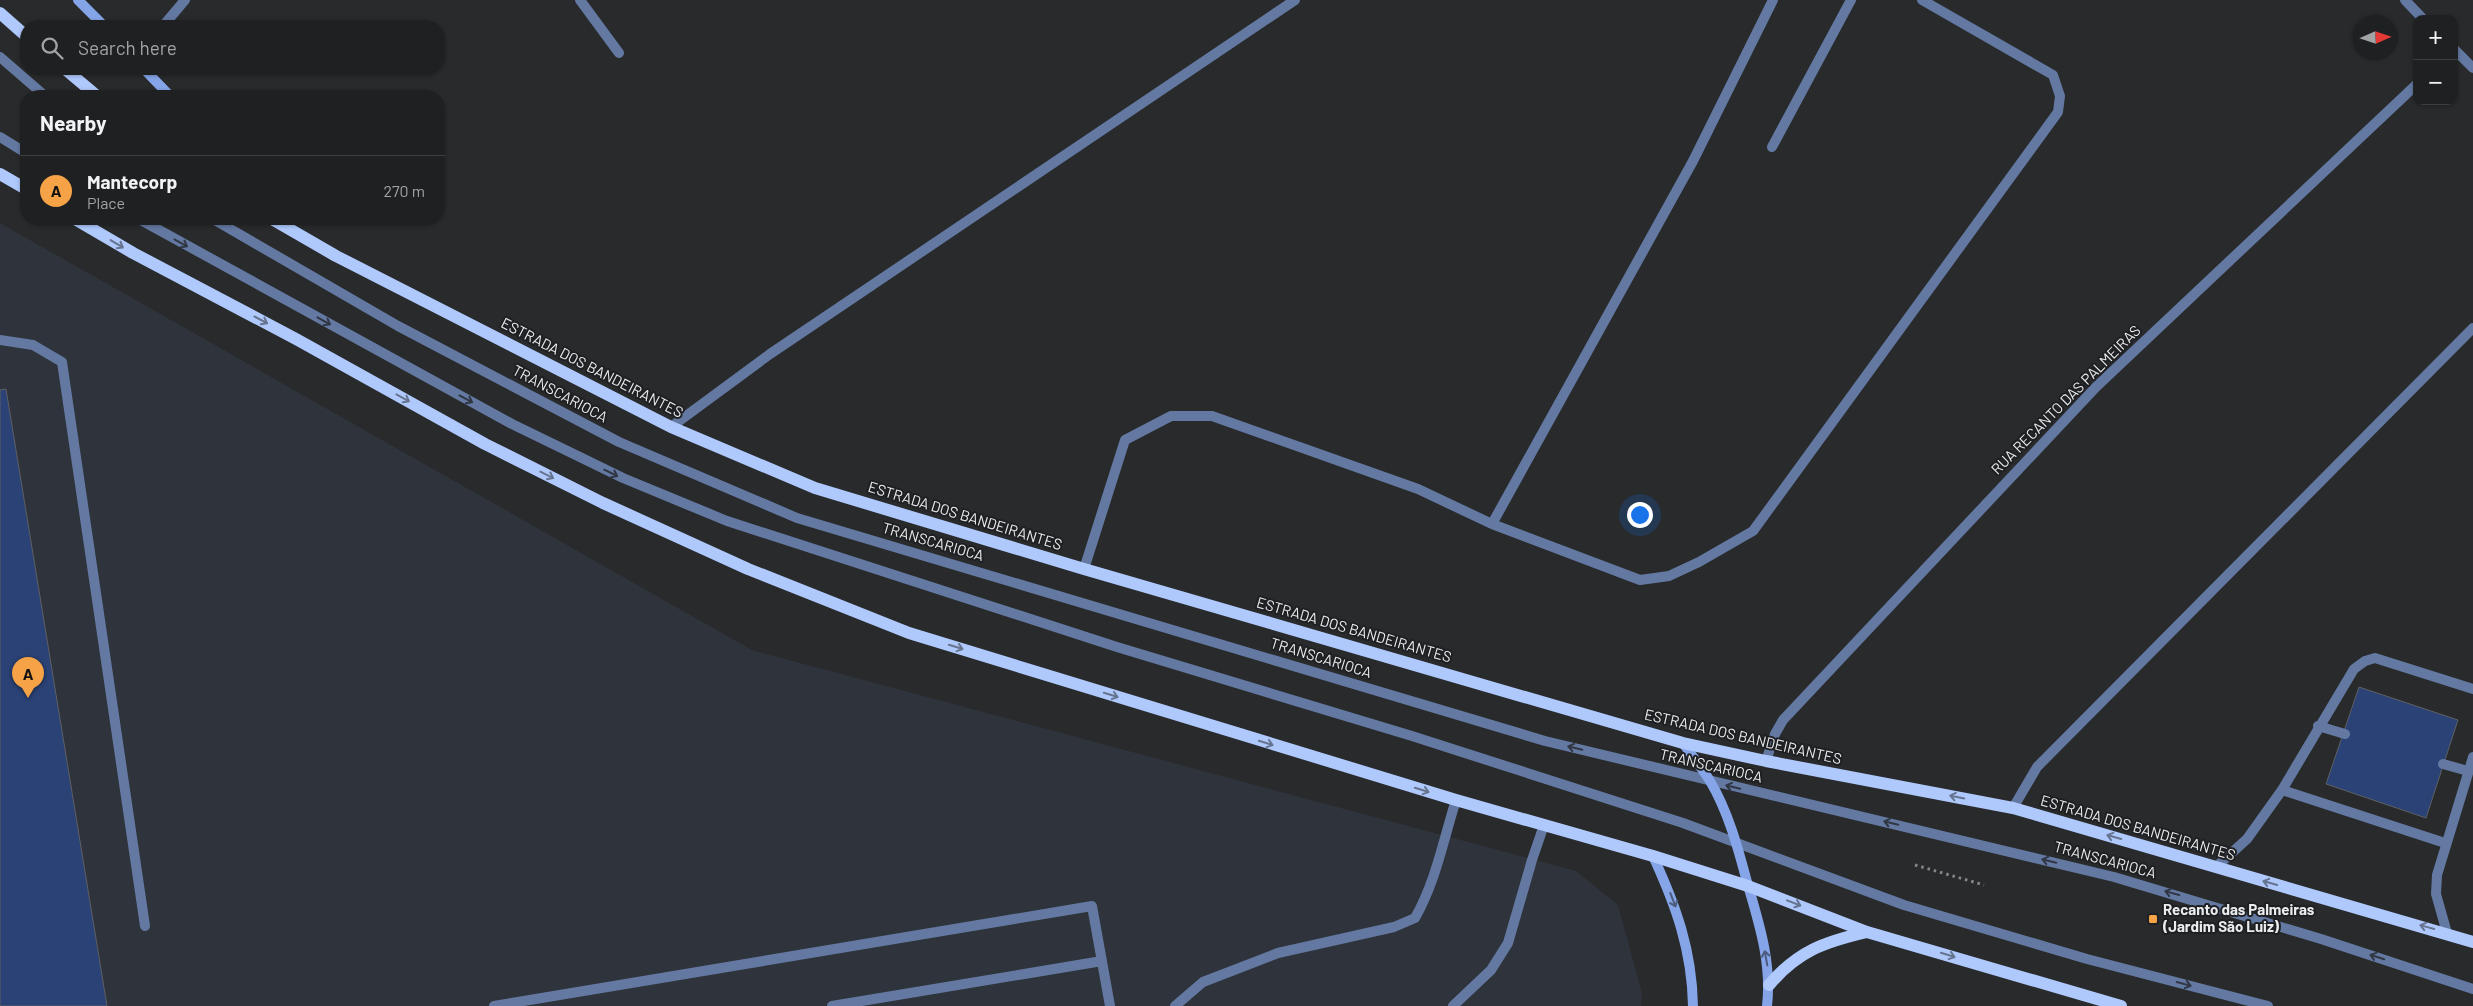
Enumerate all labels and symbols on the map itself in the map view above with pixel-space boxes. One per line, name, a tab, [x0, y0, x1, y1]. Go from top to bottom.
north arrow	[2353, 15, 2398, 60]
one-way arrow	[174, 238, 188, 248]
one-way arrow	[110, 239, 124, 249]
street label: ESTRADA DOS BANDEIRANTES	[498, 313, 687, 421]
one-way arrow	[253, 316, 267, 326]
one-way arrow	[316, 316, 331, 326]
street label: RUA RECANTO DAS PALMEIRAS	[1987, 321, 2144, 478]
street label: TRANSCARIOCA	[510, 361, 611, 426]
one-way arrow	[396, 394, 410, 404]
one-way arrow	[458, 395, 473, 404]
one-way arrow	[603, 469, 618, 478]
one-way arrow	[539, 470, 554, 480]
street label: ESTRADA DOS BANDEIRANTES	[866, 477, 1064, 553]
your location	[1627, 502, 1653, 528]
street label: TRANSCARIOCA	[880, 518, 986, 564]
street label: ESTRADA DOS BANDEIRANTES	[1255, 593, 1454, 666]
street label: TRANSCARIOCA	[1268, 633, 1374, 681]
one-way arrow	[947, 643, 963, 653]
pin: A	[12, 657, 44, 698]
one-way arrow	[1103, 691, 1119, 701]
street label: ESTRADA DOS BANDEIRANTES	[1643, 705, 1844, 768]
one-way arrow	[1258, 738, 1274, 748]
one-way arrow	[1568, 743, 1584, 752]
street label: TRANSCARIOCA	[1658, 744, 1764, 786]
one-way arrow	[1725, 782, 1741, 791]
one-way arrow	[1414, 785, 1430, 795]
street label: ESTRADA DOS BANDEIRANTES	[2039, 791, 2238, 864]
one-way arrow	[1949, 792, 1965, 802]
one-way arrow	[1884, 818, 1900, 827]
one-way arrow	[2107, 832, 2123, 842]
street label: TRANSCARIOCA	[2052, 837, 2158, 881]
one-way arrow	[2042, 856, 2058, 865]
one-way arrow	[2263, 878, 2279, 888]
one-way arrow	[2164, 888, 2180, 897]
one-way arrow	[1669, 892, 1678, 907]
one-way arrow	[1786, 899, 1801, 909]
place label: Recanto das Palmeiras (Jardim São Luiz)	[2162, 900, 2315, 935]
marker: Recanto das Palmeiras (Jardim São Luiz)	[2147, 913, 2159, 925]
one-way arrow	[2419, 922, 2435, 931]
one-way arrow	[1761, 950, 1771, 966]
one-way arrow	[1939, 951, 1955, 961]
one-way arrow	[2369, 952, 2385, 962]
one-way arrow	[2175, 980, 2191, 989]

